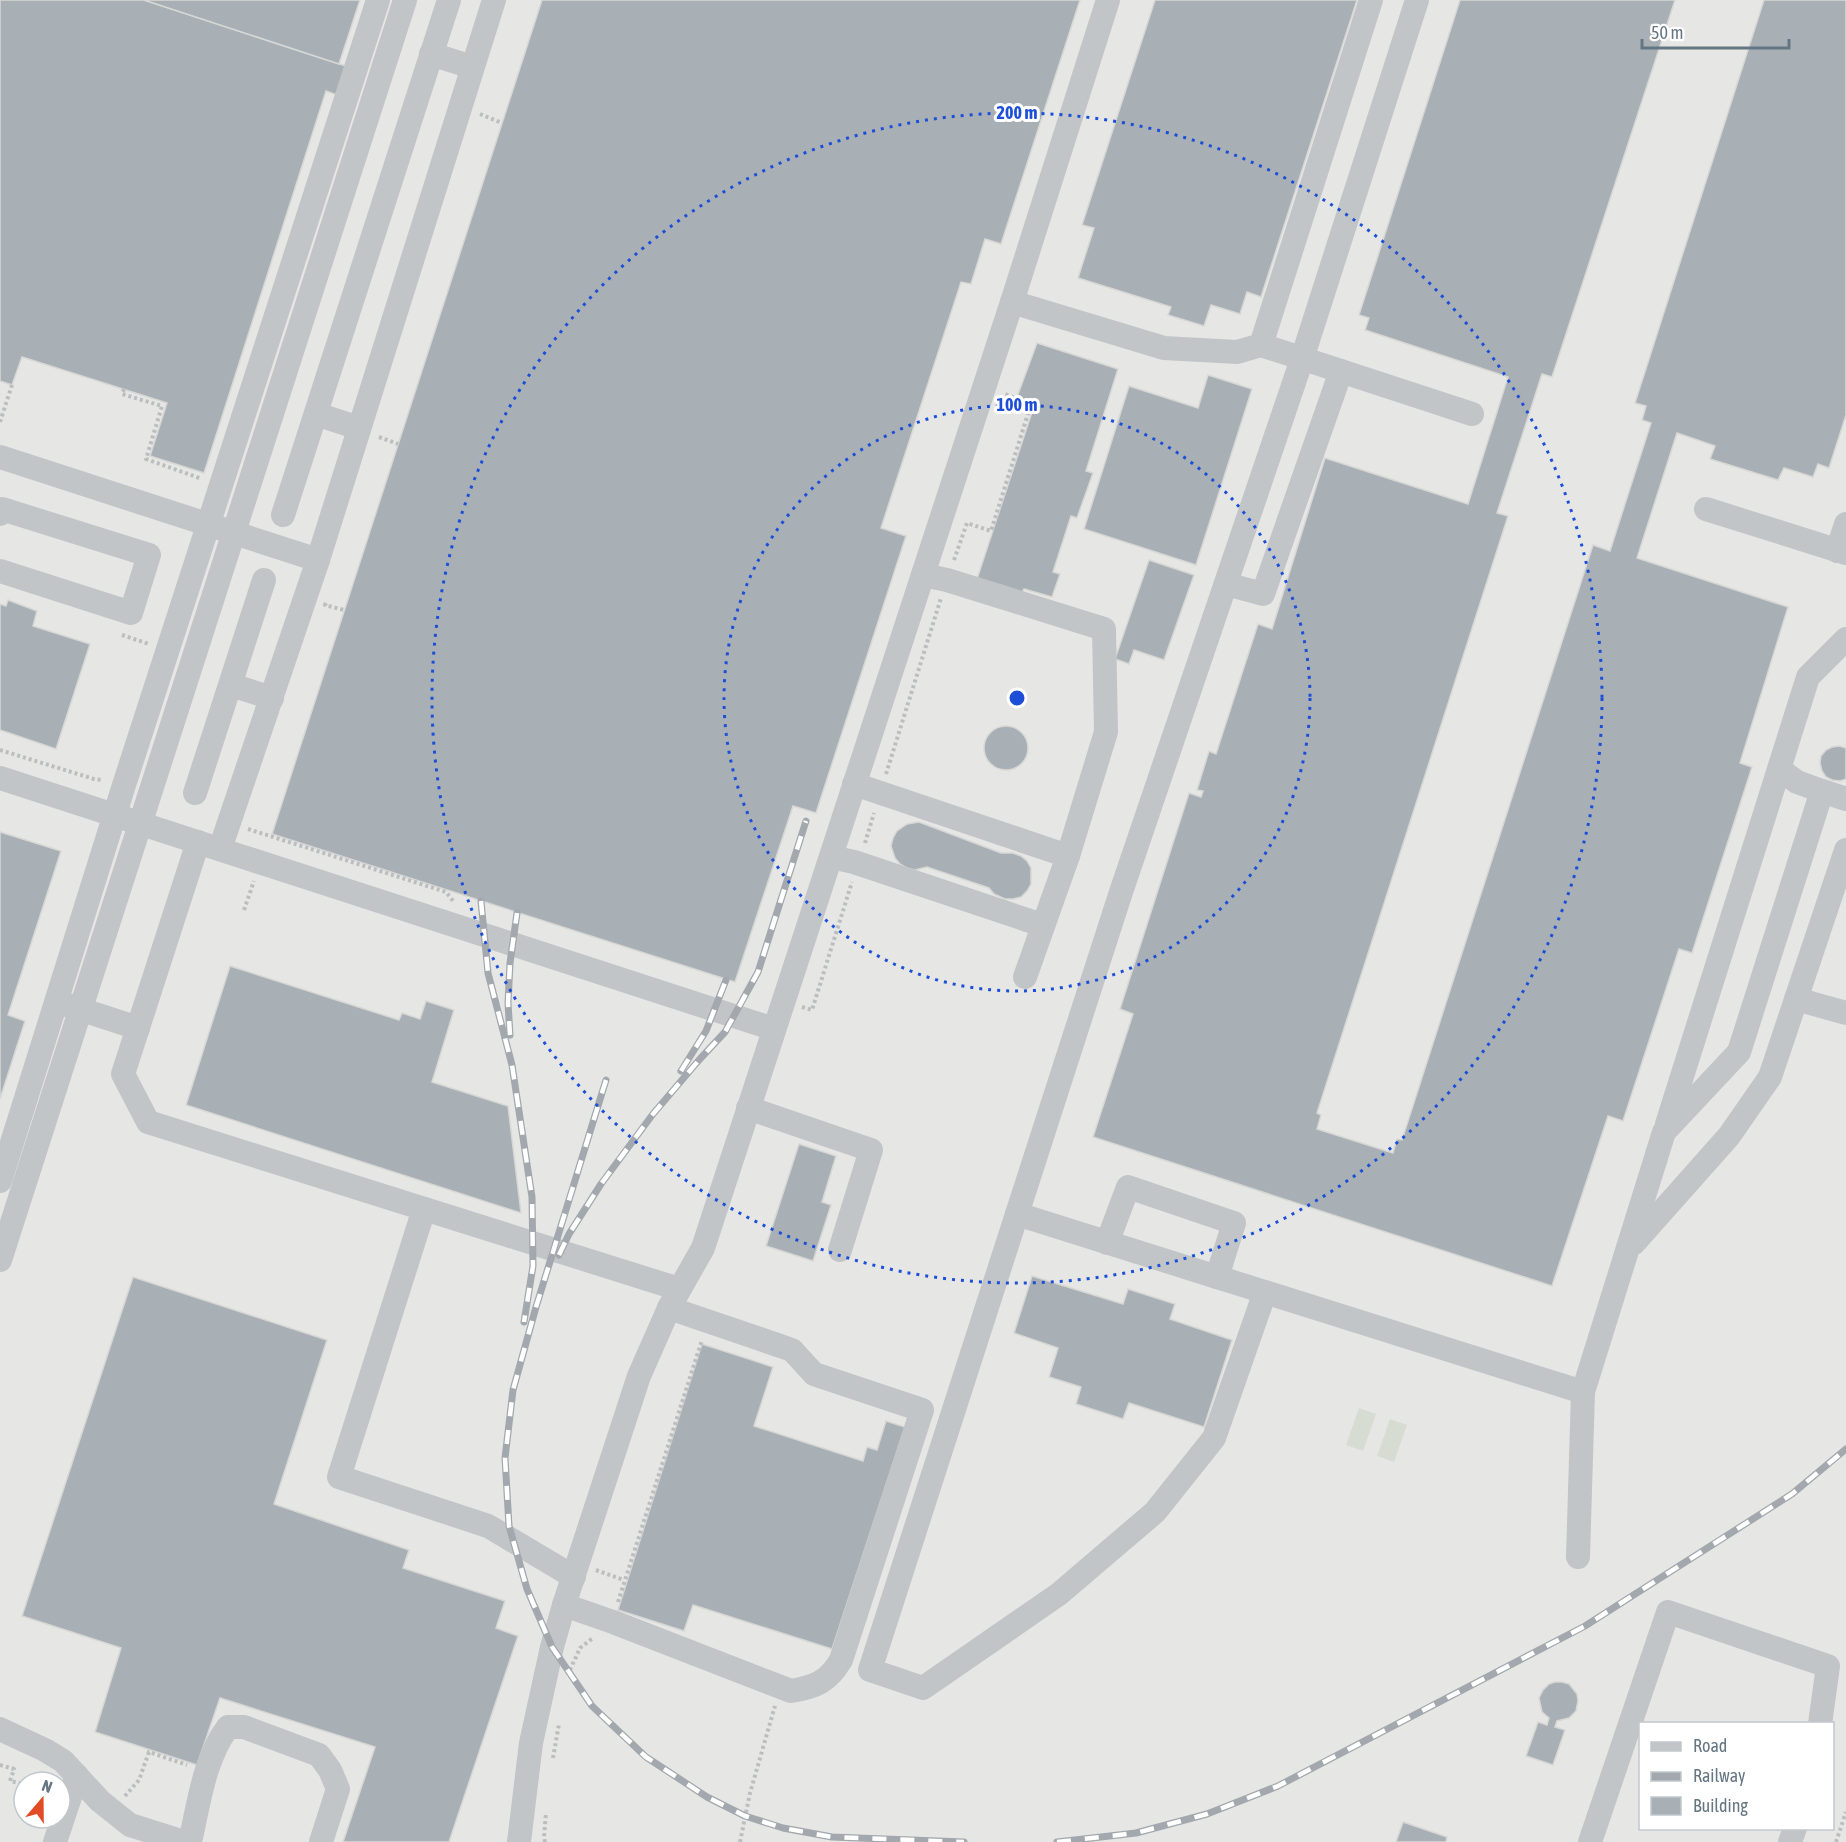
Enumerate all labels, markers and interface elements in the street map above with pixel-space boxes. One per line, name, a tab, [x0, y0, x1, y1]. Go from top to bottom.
scale bar	[1642, 12, 1789, 50]
text: 50 m	[1651, 22, 1683, 43]
text: 200 m	[997, 102, 1037, 123]
text: 100 m	[997, 394, 1037, 415]
centre of rings	[1007, 688, 1027, 708]
legend	[1639, 1722, 1834, 1830]
text: Road	[1693, 1735, 1727, 1756]
text: Railway	[1693, 1765, 1745, 1786]
north arrow	[12, 1770, 72, 1830]
text: N	[40, 1776, 55, 1796]
text: Building	[1693, 1795, 1748, 1816]

